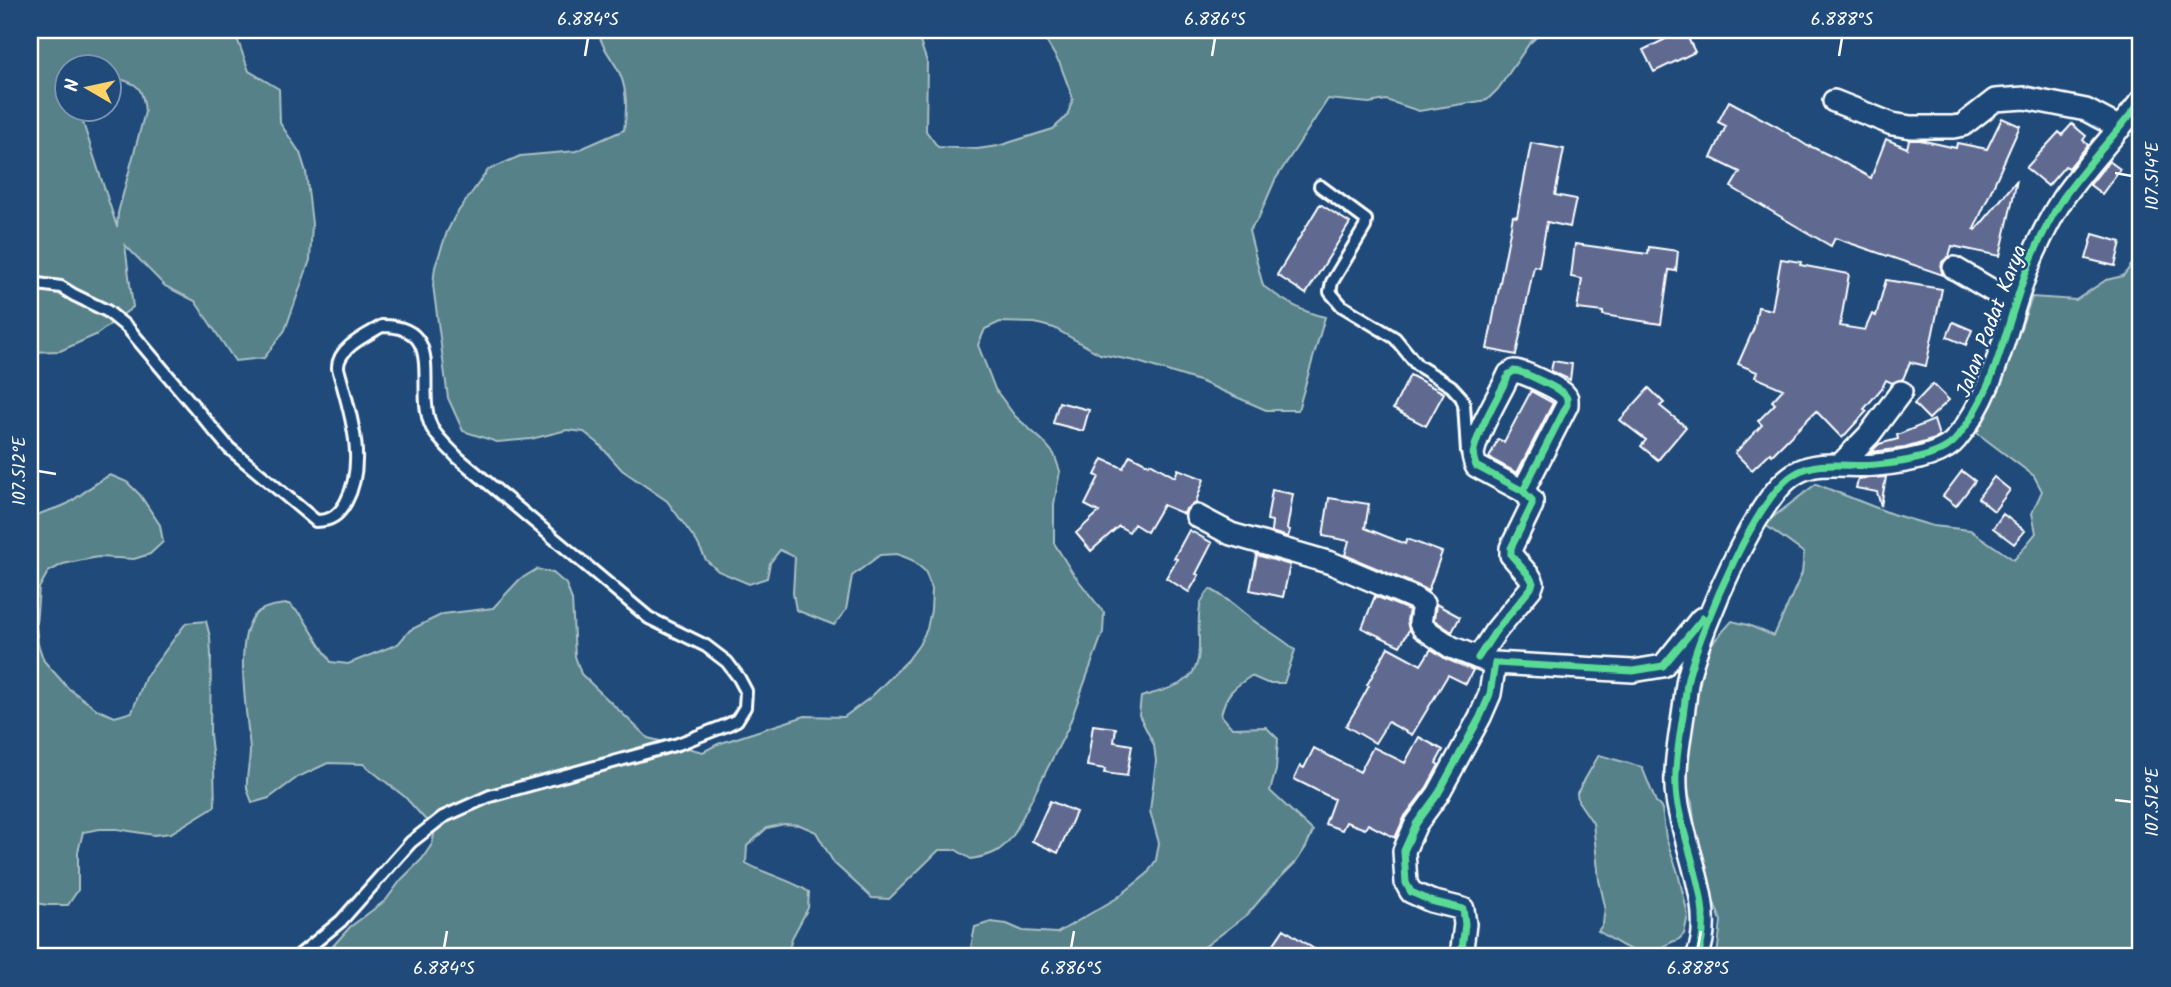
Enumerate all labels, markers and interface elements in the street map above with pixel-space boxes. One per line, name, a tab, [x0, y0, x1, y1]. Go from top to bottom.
text: 6.884°S	[557, 6, 619, 35]
text: 6.886°S	[1184, 6, 1246, 35]
text: 6.888°S	[1811, 6, 1874, 35]
north arrow	[52, 52, 122, 122]
text: N	[57, 77, 89, 94]
text: 107.514°E	[2139, 141, 2168, 211]
street label: Jalan Padat Karya	[1948, 240, 2037, 403]
text: 107.512°E	[6, 436, 35, 506]
text: 107.512°E	[2139, 767, 2168, 837]
text: 6.884°S	[413, 955, 475, 984]
text: 6.886°S	[1040, 955, 1102, 984]
text: 6.888°S	[1667, 955, 1730, 984]

